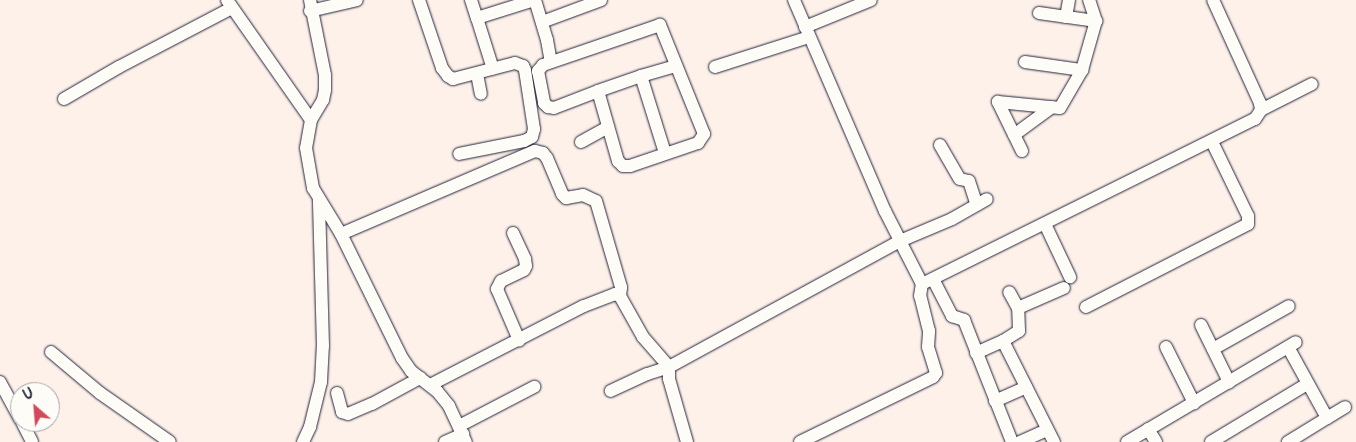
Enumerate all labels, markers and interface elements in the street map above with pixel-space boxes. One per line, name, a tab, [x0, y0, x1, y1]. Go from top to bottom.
north arrow	[10, 382, 60, 432]
text: U	[20, 384, 36, 404]

